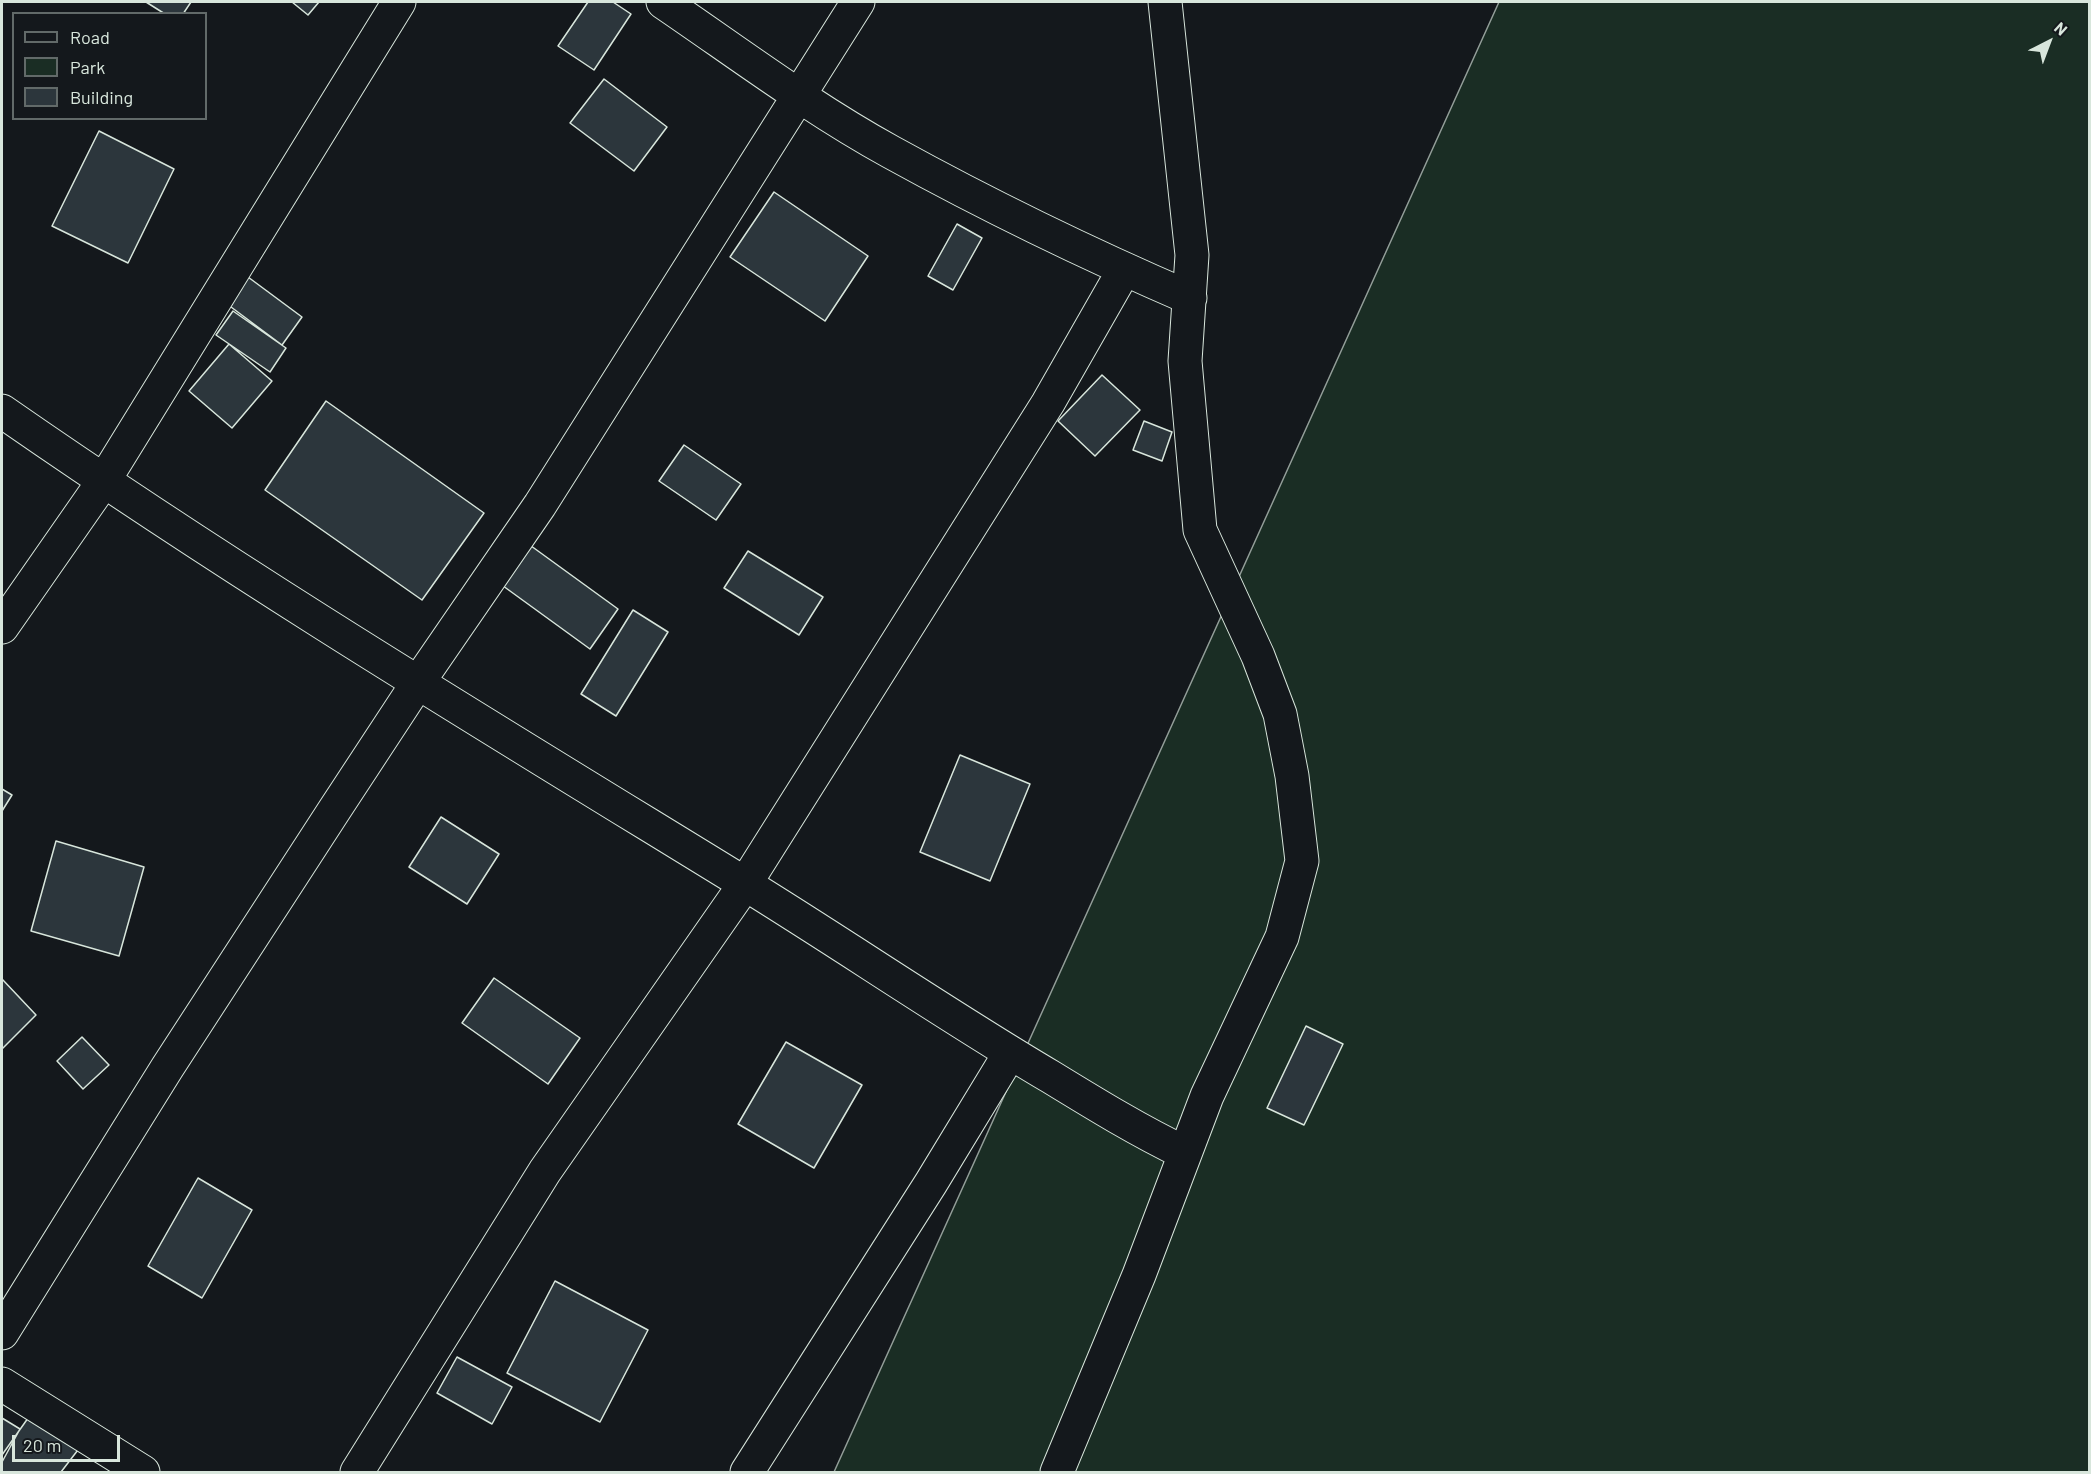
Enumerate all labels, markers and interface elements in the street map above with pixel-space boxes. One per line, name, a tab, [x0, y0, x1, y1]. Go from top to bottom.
legend	[12, 12, 207, 120]
north arrow	[2019, 12, 2079, 72]
text: N	[2051, 18, 2072, 39]
text: Road	[70, 26, 110, 48]
text: Park	[70, 56, 105, 78]
text: Building	[70, 86, 133, 108]
scale bar	[15, 1423, 123, 1461]
text: 20 m	[23, 1434, 61, 1456]

